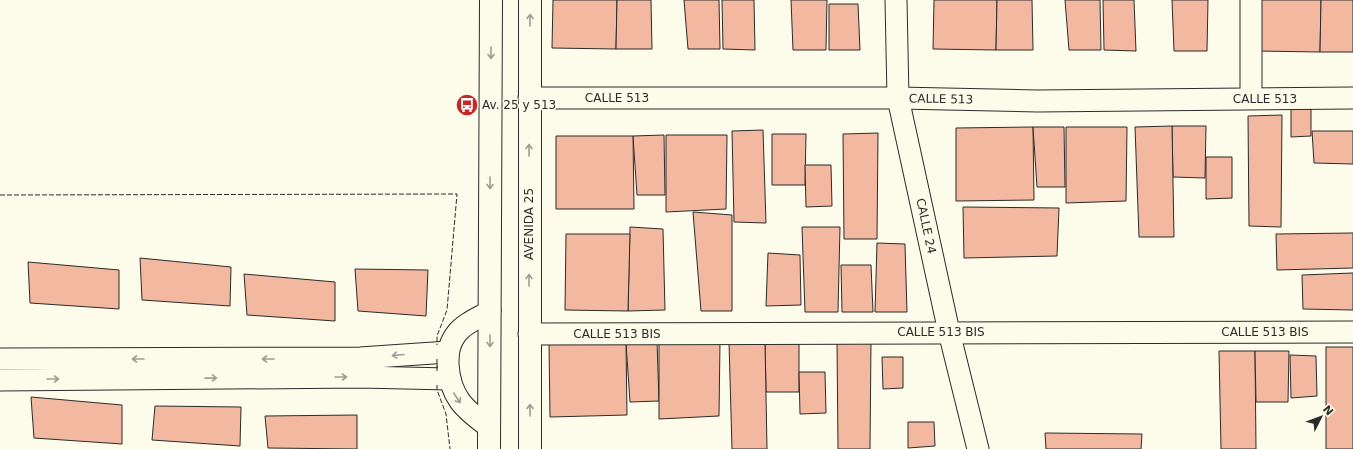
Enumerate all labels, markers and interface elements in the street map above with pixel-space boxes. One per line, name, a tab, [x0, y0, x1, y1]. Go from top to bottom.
one-way arrow	[526, 14, 534, 27]
one-way arrow	[487, 46, 495, 59]
street label: CALLE 513	[585, 91, 649, 105]
street label: CALLE 513	[909, 91, 973, 107]
bus stop icon: Av. 25 y 513	[454, 92, 480, 118]
street label: CALLE 513	[1233, 92, 1297, 106]
place label: Av. 25 y 513	[482, 98, 556, 112]
one-way arrow	[525, 144, 533, 157]
one-way arrow	[486, 176, 494, 189]
street label: AVENIDA 25	[522, 188, 536, 260]
street label: CALLE 24	[913, 197, 939, 255]
one-way arrow	[525, 274, 533, 287]
street label: CALLE 513 BIS	[897, 325, 985, 339]
street label: CALLE 513 BIS	[1221, 325, 1309, 339]
street label: CALLE 513 BIS	[573, 327, 661, 341]
one-way arrow	[486, 334, 494, 347]
one-way arrow	[392, 352, 405, 359]
one-way arrow	[132, 355, 145, 363]
one-way arrow	[262, 355, 275, 363]
one-way arrow	[334, 373, 347, 381]
one-way arrow	[204, 374, 217, 382]
one-way arrow	[46, 375, 59, 383]
one-way arrow	[453, 392, 462, 403]
north arrow	[1301, 397, 1341, 437]
text: N	[1320, 403, 1336, 418]
one-way arrow	[526, 404, 534, 417]

